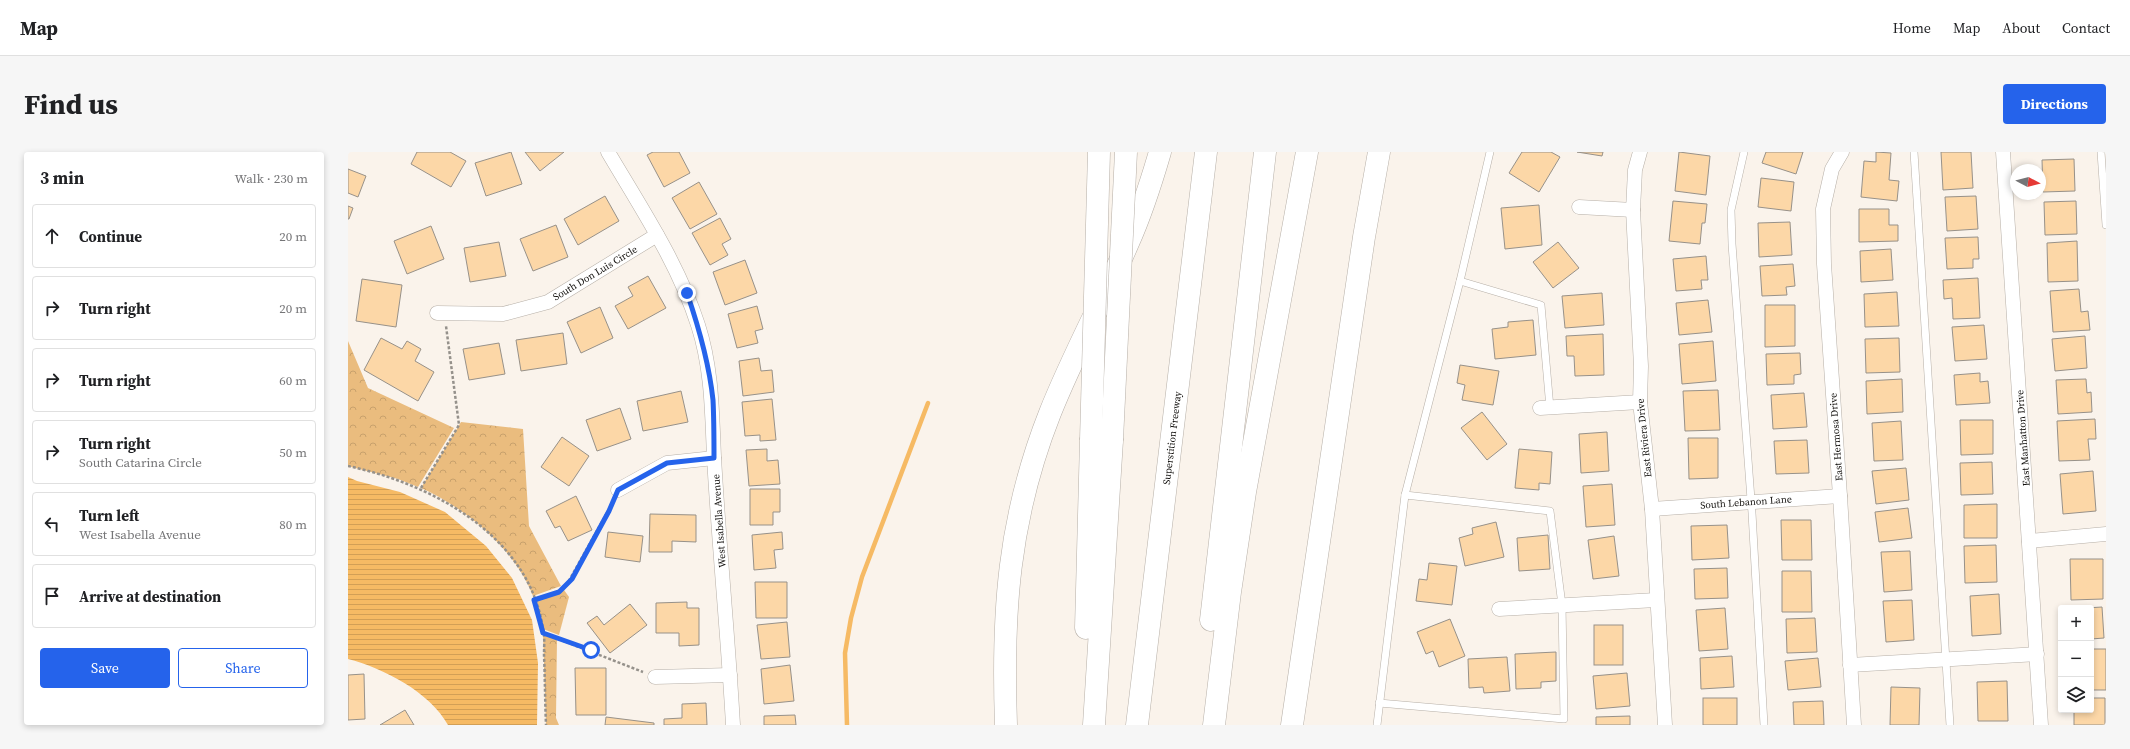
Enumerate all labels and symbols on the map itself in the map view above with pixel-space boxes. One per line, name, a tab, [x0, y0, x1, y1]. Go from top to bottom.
north arrow	[2010, 164, 2046, 200]
street label: South Don Luis Circle	[550, 243, 640, 303]
route end	[678, 284, 696, 302]
street label: East Manhatton Drive	[2013, 389, 2033, 487]
street label: Superstition Freeway	[1160, 390, 1184, 485]
street label: East Hermosa Drive	[1826, 392, 1846, 482]
street label: East Riviera Drive	[1633, 398, 1655, 478]
street label: West Isabella Avenue	[709, 474, 729, 568]
street label: South Lebanon Lane	[1700, 492, 1792, 512]
route start	[582, 641, 600, 659]

